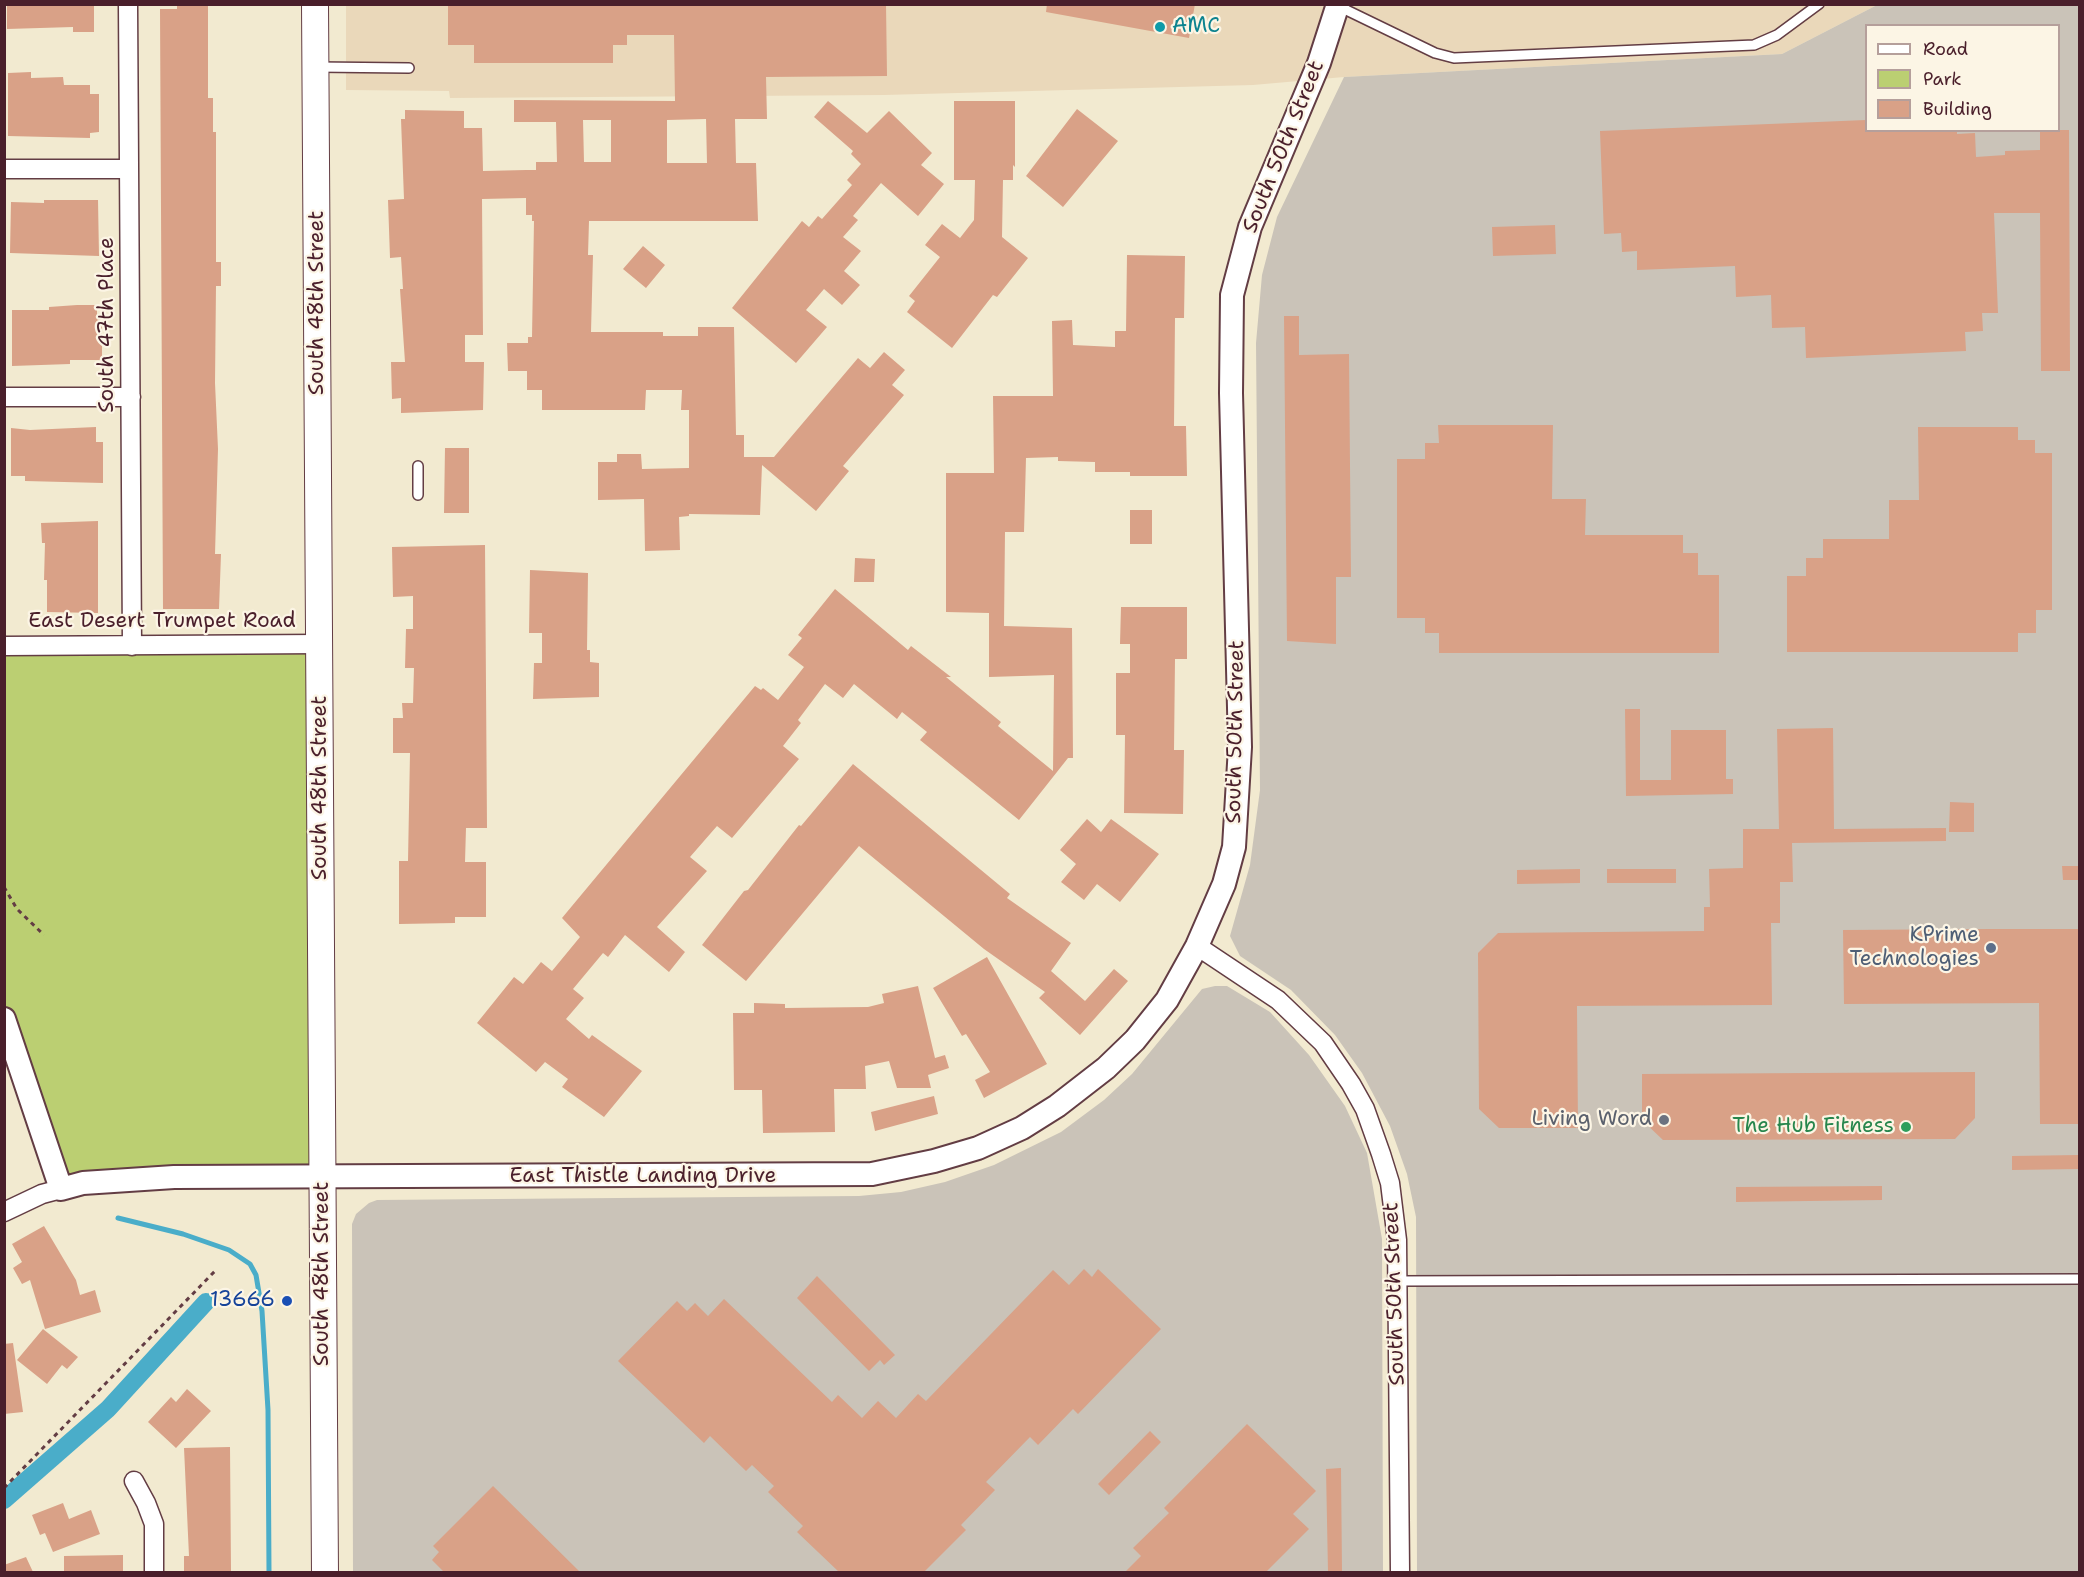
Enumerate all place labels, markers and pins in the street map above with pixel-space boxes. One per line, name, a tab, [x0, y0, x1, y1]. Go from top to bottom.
place label: AMC	[1172, 14, 1220, 40]
marker: AMC	[1153, 20, 1167, 34]
place label: KPrime Technologies	[1849, 923, 1979, 973]
marker: KPrime Technologies	[1984, 941, 1998, 955]
place label: Living Word	[1532, 1107, 1652, 1133]
marker: Living Word	[1657, 1113, 1671, 1127]
place label: The Hub Fitness	[1732, 1114, 1894, 1140]
marker: The Hub Fitness	[1899, 1120, 1913, 1134]
place label: 13666	[210, 1288, 275, 1314]
marker: 13666	[280, 1294, 294, 1308]

